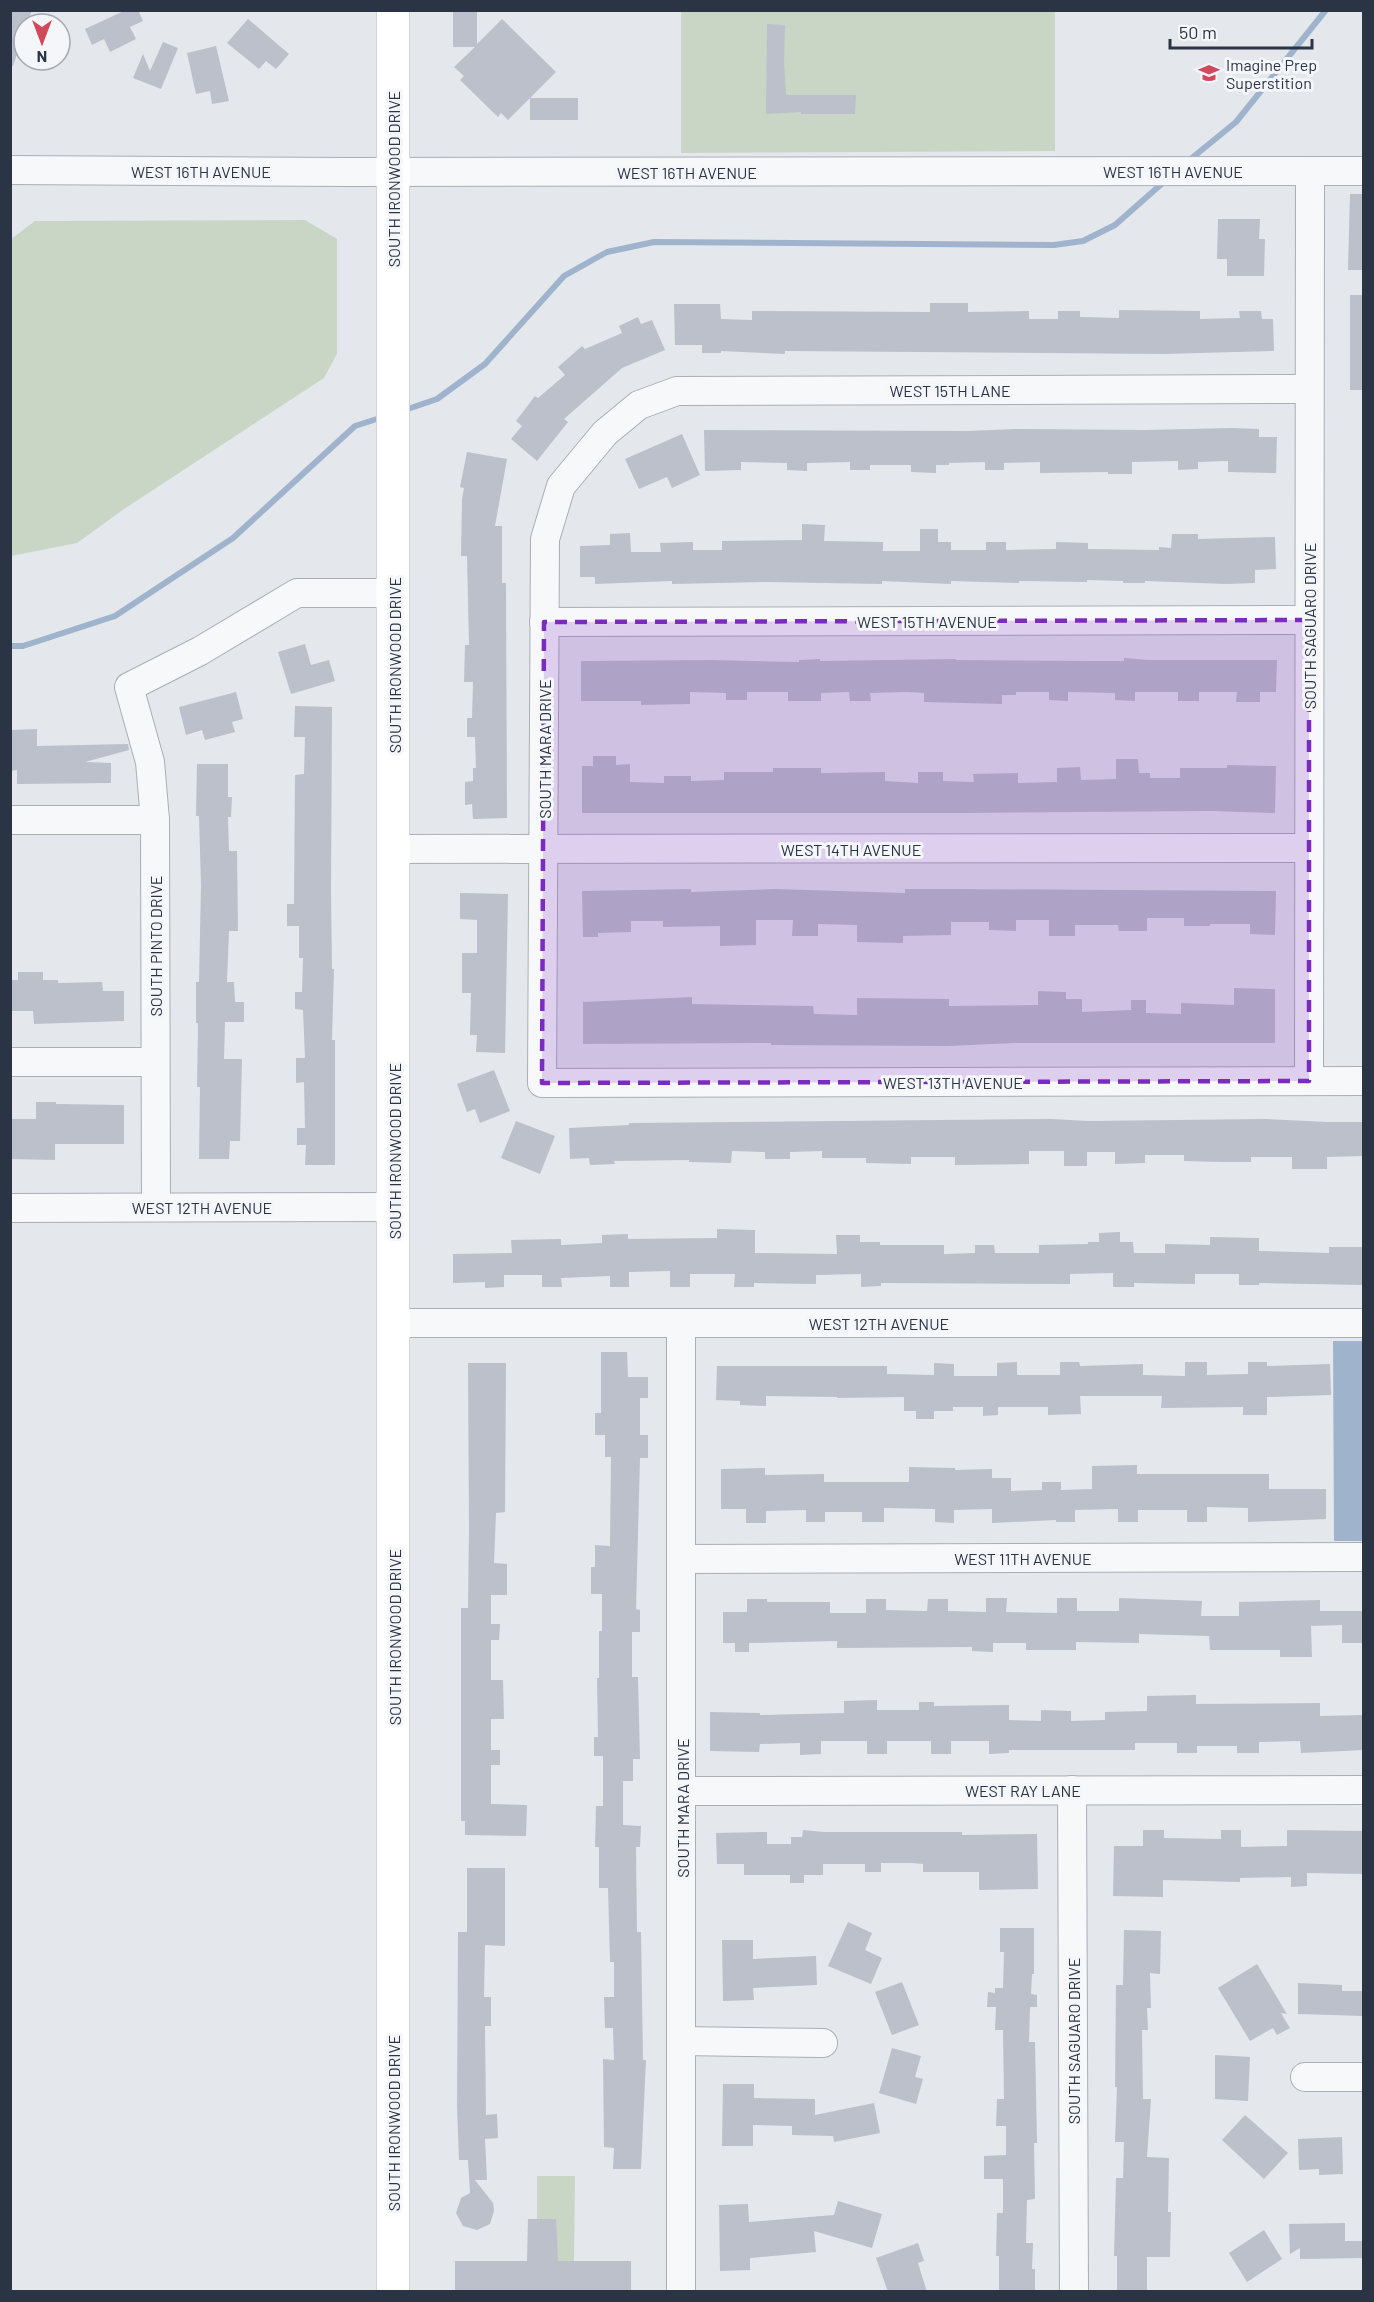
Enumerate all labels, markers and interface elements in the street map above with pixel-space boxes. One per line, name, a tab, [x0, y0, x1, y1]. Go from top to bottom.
north arrow	[12, 12, 72, 72]
scale bar	[1170, 12, 1312, 50]
text: 50 m	[1179, 21, 1217, 43]
text: N	[37, 48, 47, 67]
place label: Imagine Prep Superstition	[1226, 55, 1317, 92]
school or university icon: Imagine Prep Superstition	[1197, 61, 1221, 85]
street label: SOUTH IRONWOOD DRIVE	[384, 91, 403, 267]
street label: WEST 16TH AVENUE	[131, 162, 271, 181]
street label: WEST 16TH AVENUE	[1103, 162, 1243, 181]
street label: WEST 16TH AVENUE	[617, 163, 757, 182]
street label: WEST 15TH LANE	[889, 381, 1011, 400]
street label: SOUTH SAGUARO DRIVE	[1300, 543, 1319, 709]
street label: SOUTH IRONWOOD DRIVE	[385, 577, 404, 753]
street label: WEST 15TH AVENUE	[857, 612, 997, 631]
street label: SOUTH MARA DRIVE	[535, 679, 554, 819]
street label: WEST 14TH AVENUE	[781, 840, 921, 859]
street label: SOUTH PINTO DRIVE	[146, 875, 165, 1017]
street label: SOUTH IRONWOOD DRIVE	[385, 1063, 404, 1239]
street label: WEST 13TH AVENUE	[883, 1073, 1023, 1092]
street label: WEST 12TH AVENUE	[132, 1198, 272, 1217]
street label: WEST 12TH AVENUE	[809, 1314, 949, 1333]
street label: SOUTH IRONWOOD DRIVE	[385, 1549, 404, 1725]
street label: WEST 11TH AVENUE	[954, 1549, 1092, 1568]
street label: SOUTH MARA DRIVE	[673, 1738, 692, 1878]
street label: WEST RAY LANE	[965, 1781, 1081, 1800]
street label: SOUTH SAGUARO DRIVE	[1064, 1958, 1083, 2124]
street label: SOUTH IRONWOOD DRIVE	[384, 2035, 403, 2211]

